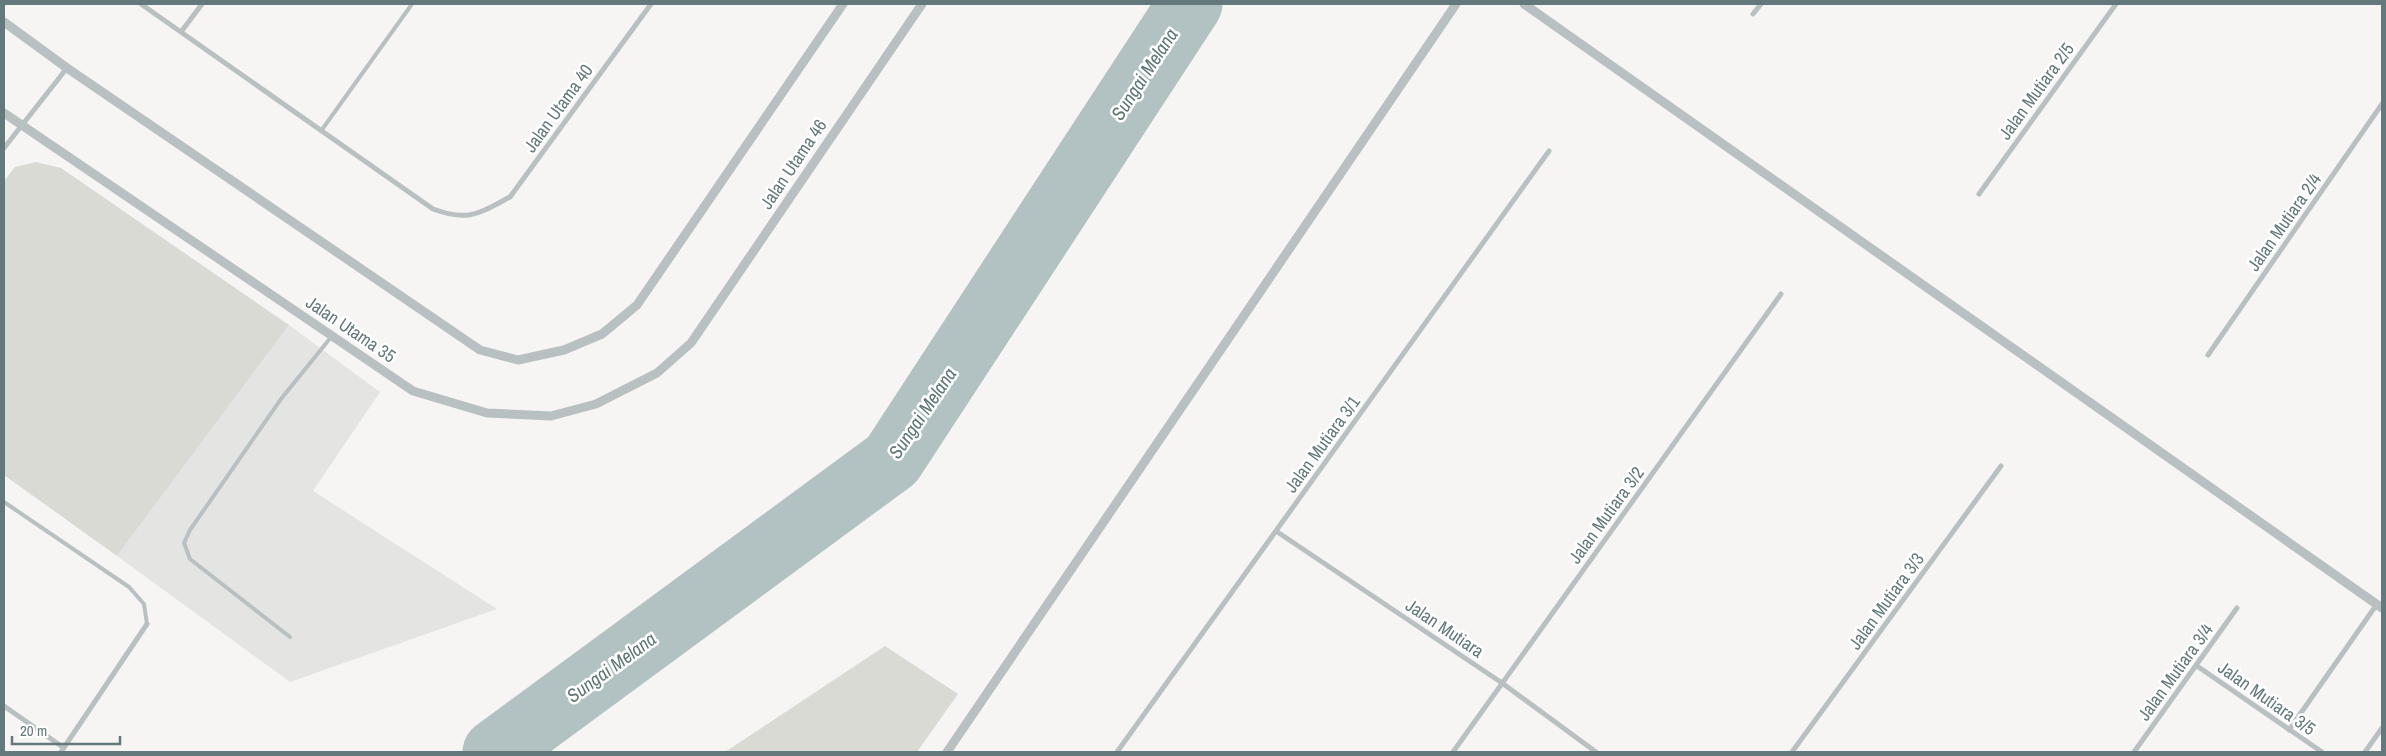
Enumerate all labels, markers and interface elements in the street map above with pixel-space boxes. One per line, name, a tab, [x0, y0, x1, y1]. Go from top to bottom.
water label: Sungai Melana	[1105, 23, 1184, 125]
street label: Jalan Mutiara 2/5	[1992, 38, 2080, 144]
street label: Jalan Utama 40	[518, 59, 598, 157]
street label: Jalan Utama 46	[754, 114, 832, 214]
street label: Jalan Mutiara 2/4	[2241, 168, 2327, 276]
street label: Jalan Utama 35	[301, 290, 401, 368]
water label: Sungai Melana	[882, 362, 962, 464]
street label: Jalan Mutiara 3/1	[1278, 390, 1366, 497]
street label: Jalan Mutiara 3/2	[1562, 462, 1650, 568]
street label: Jalan Mutiara 3/3	[1842, 548, 1930, 654]
street label: Jalan Mutiara	[1401, 593, 1489, 663]
street label: Jalan Mutiara 3/4	[2131, 619, 2219, 725]
water label: Sungai Melana	[561, 625, 661, 708]
street label: Jalan Mutiara 3/5	[2213, 655, 2321, 741]
scale bar	[12, 714, 120, 746]
text: 20 m	[20, 720, 47, 741]

